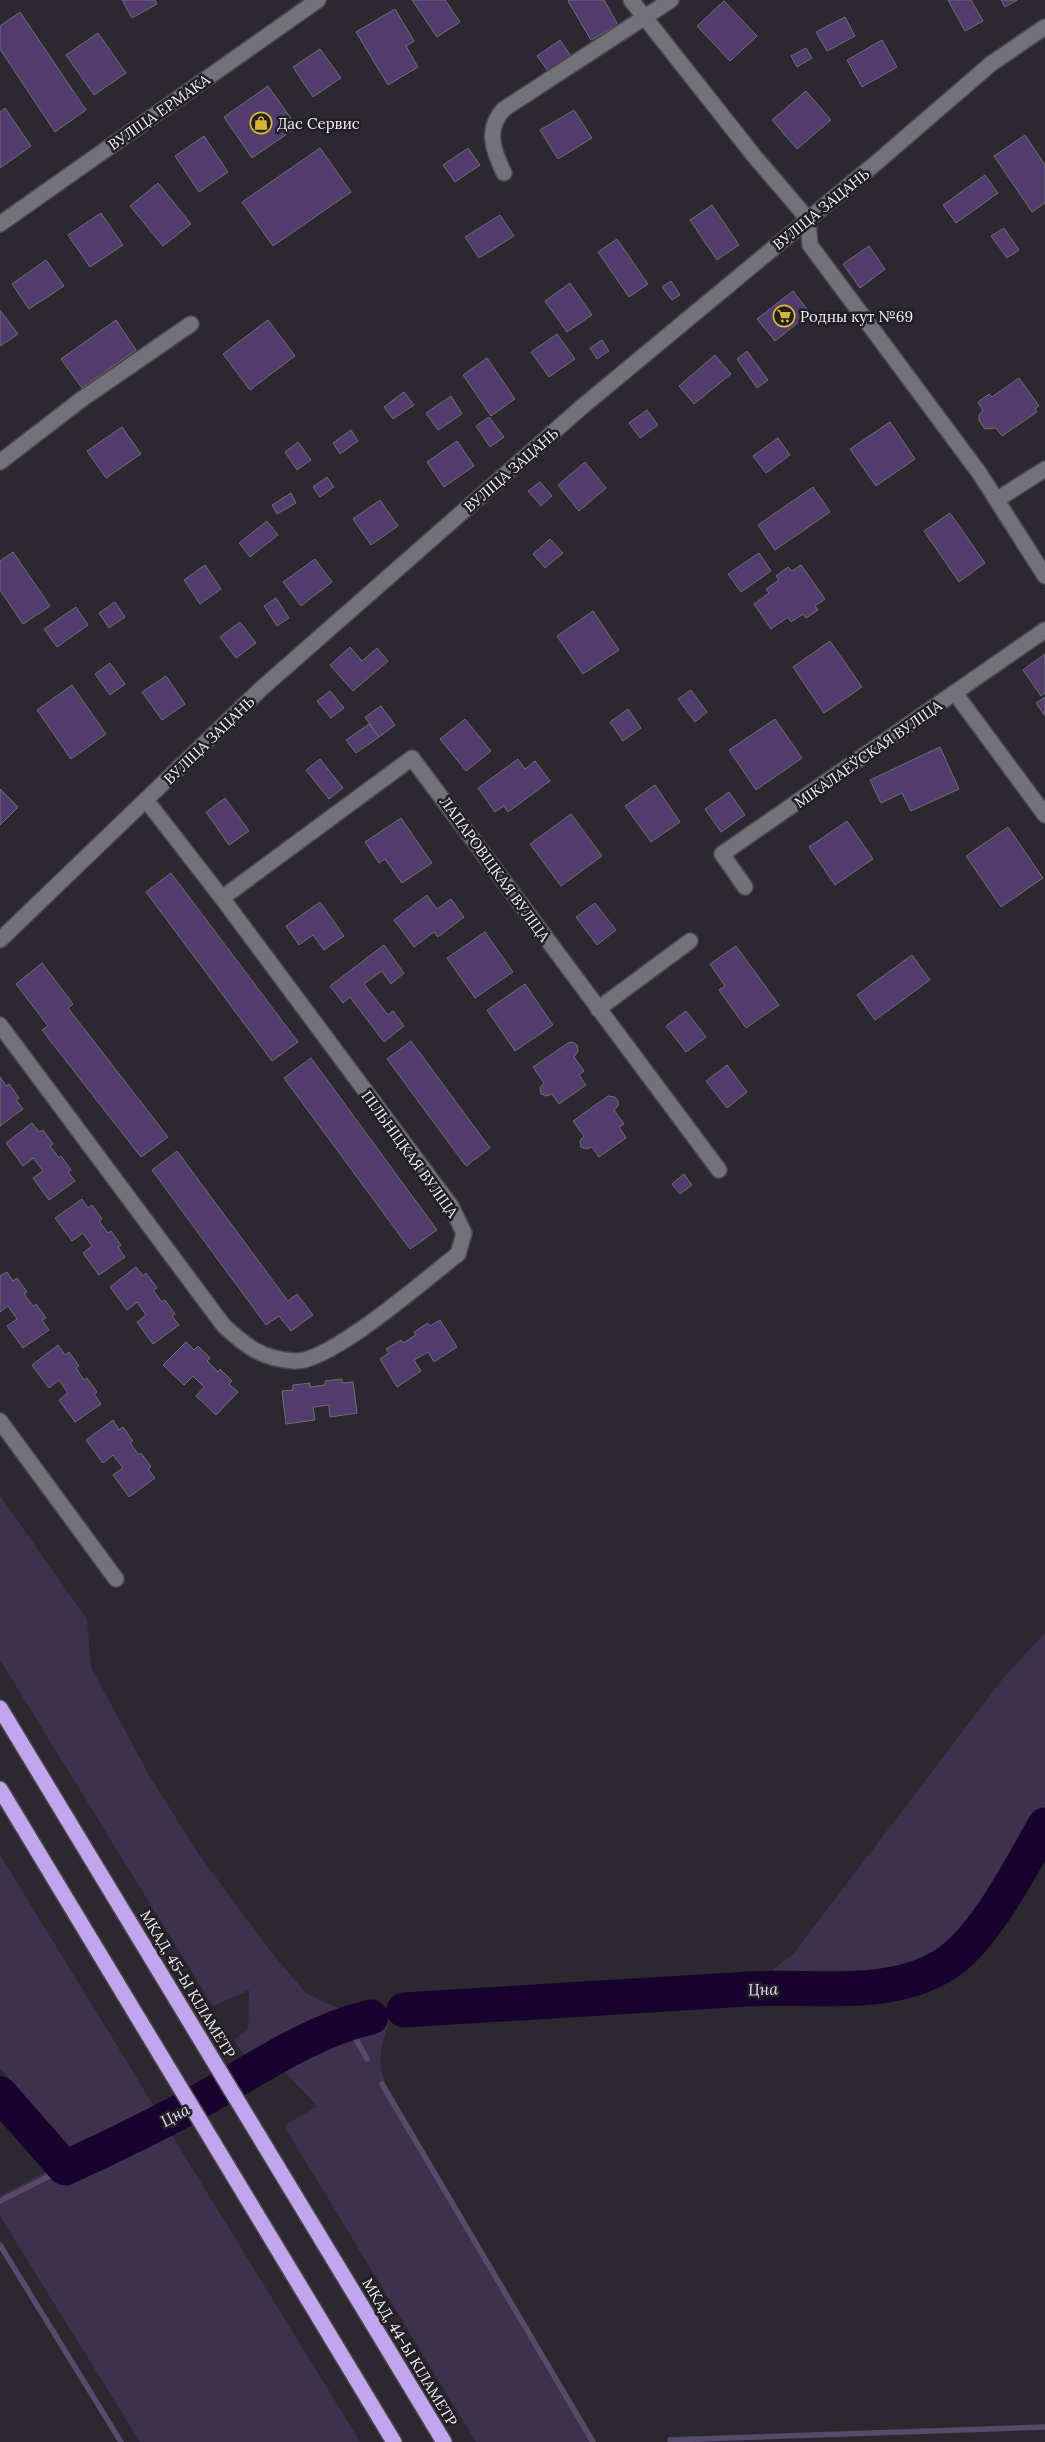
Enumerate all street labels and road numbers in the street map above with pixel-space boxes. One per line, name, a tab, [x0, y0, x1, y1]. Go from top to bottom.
street label: ВУЛІЦА ЕРМАКА	[104, 70, 214, 154]
street label: ВУЛІЦА ЗАЦАНЬ	[769, 164, 873, 254]
street label: ВУЛІЦА ЗАЦАНЬ	[460, 424, 562, 516]
street label: ВУЛІЦА ЗАЦАНЬ	[160, 692, 258, 788]
street label: МІКАЛАЕЎСКАЯ ВУЛІЦА	[791, 696, 946, 812]
street label: ЛАПАРОВІЦКАЯ ВУЛІЦА	[436, 792, 555, 946]
street label: ПІЛЬНІЦКАЯ ВУЛІЦА	[358, 1087, 463, 1222]
street label: МКАД, 45-Ы КІЛАМЕТР	[136, 1907, 240, 2061]
street label: МКАД, 44-Ы КІЛАМЕТР	[358, 2275, 462, 2429]

